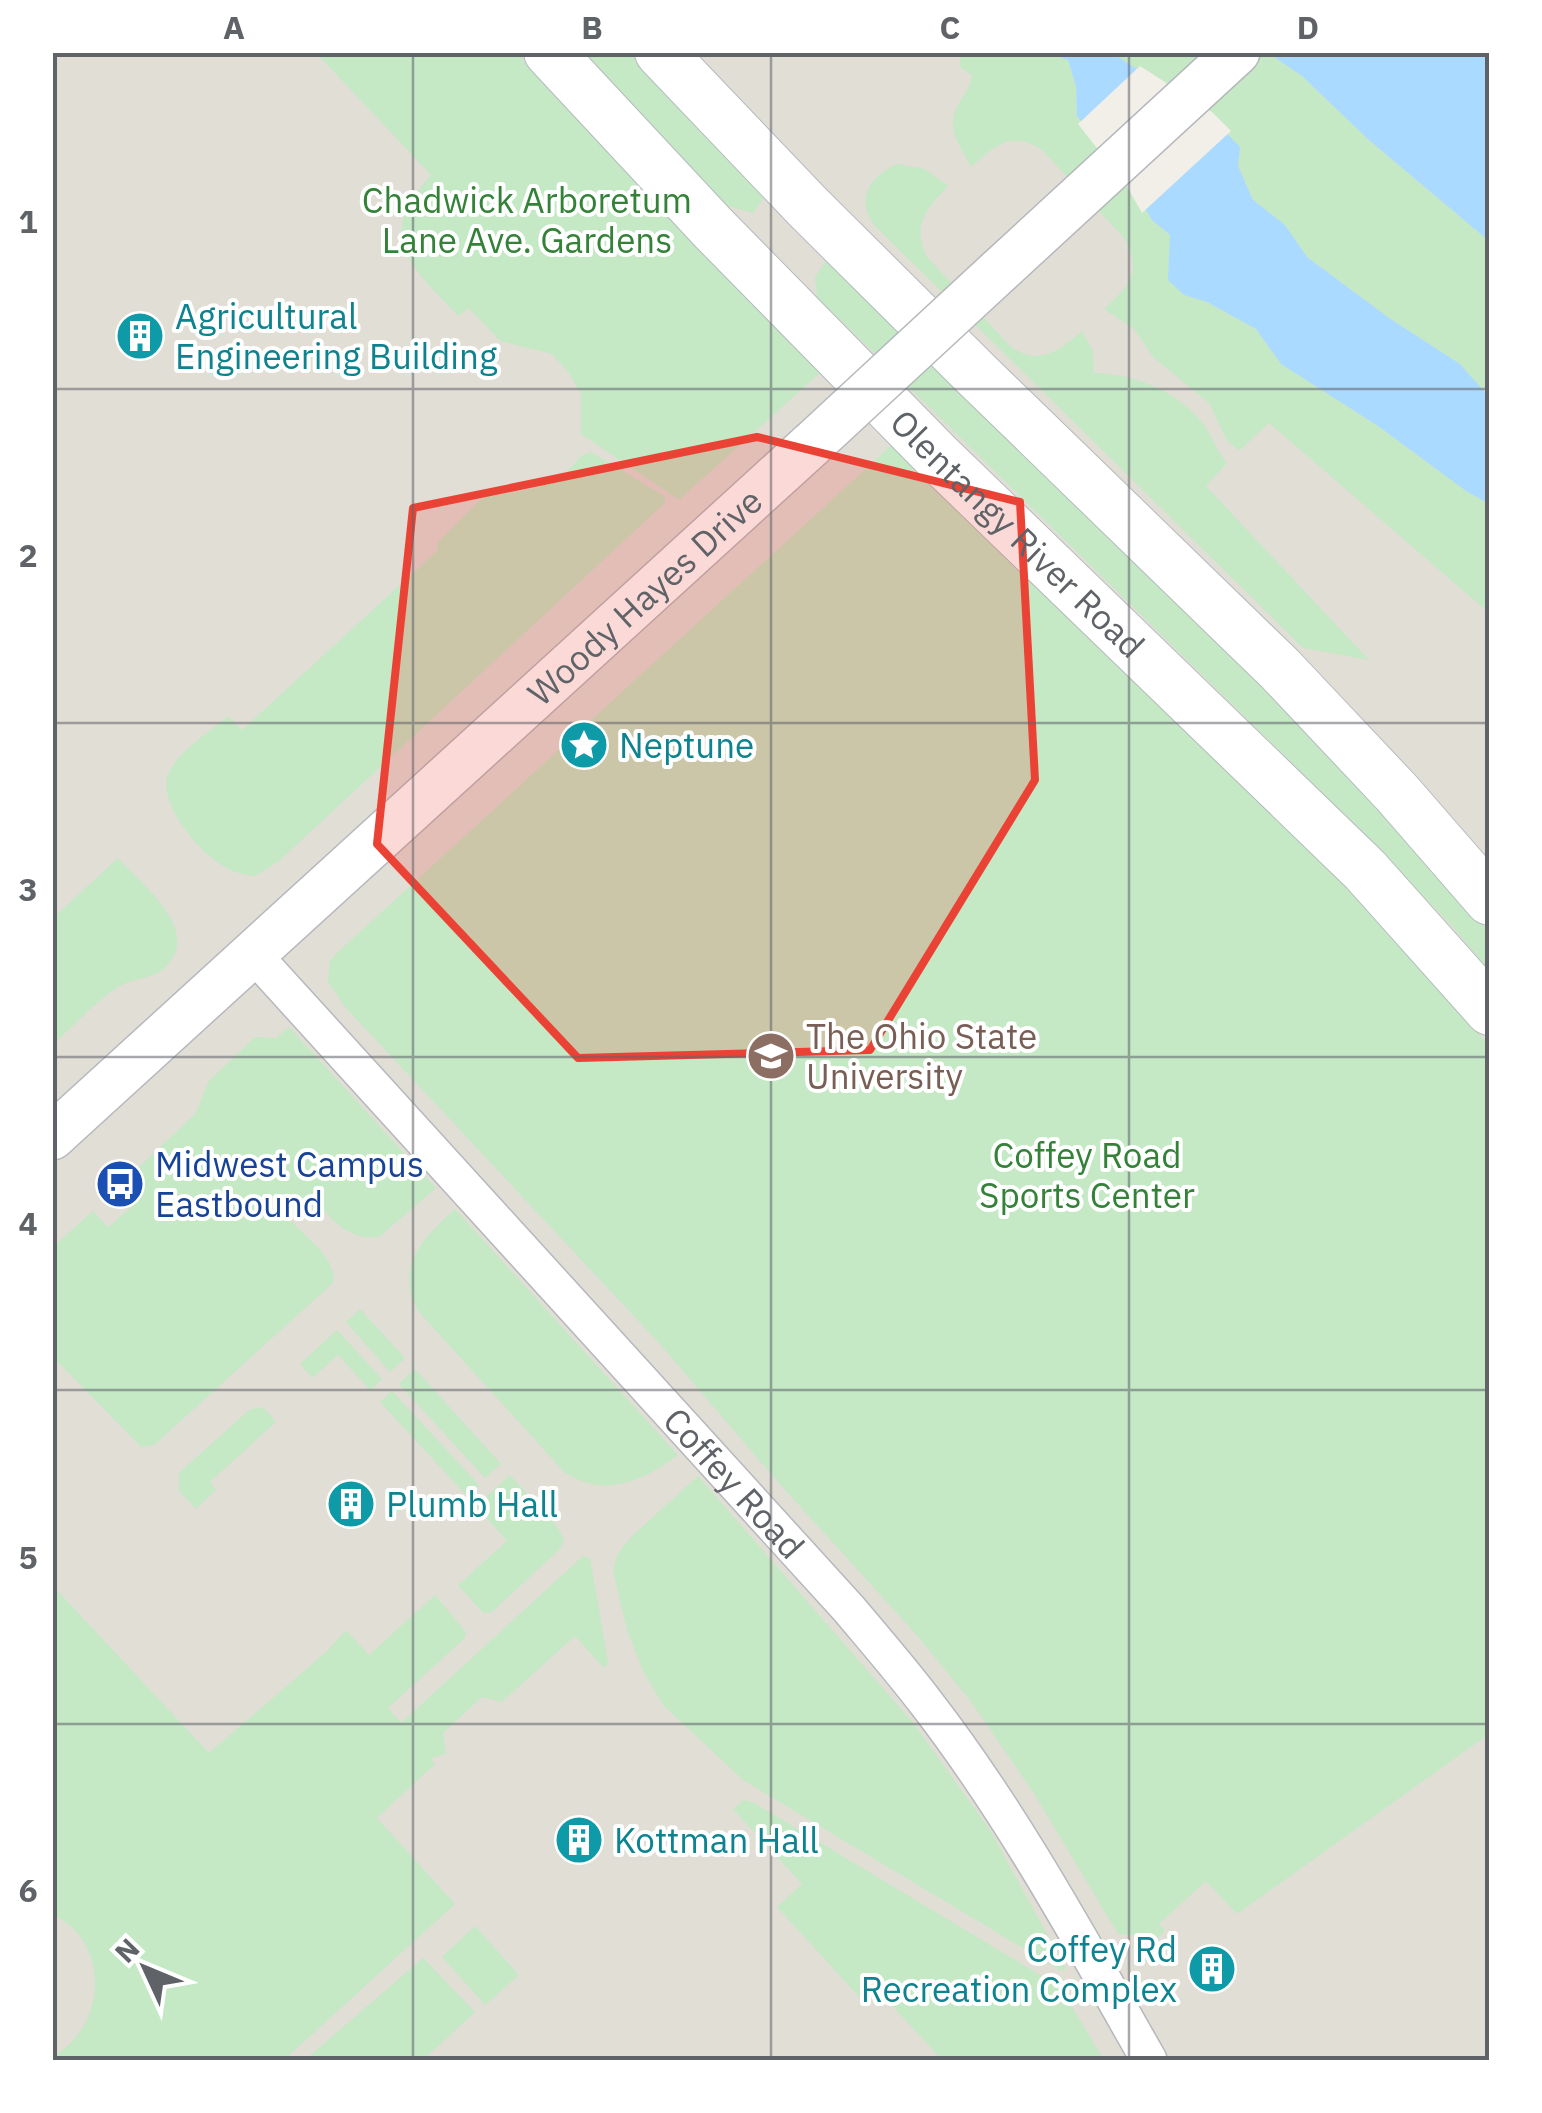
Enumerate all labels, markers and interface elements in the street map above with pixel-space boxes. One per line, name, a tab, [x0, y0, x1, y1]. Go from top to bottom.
text: A	[223, 6, 245, 48]
text: B	[581, 6, 603, 48]
text: C	[940, 6, 960, 48]
text: D	[1297, 6, 1319, 48]
park label: Chadwick Arboretum Lane Ave. Gardens	[362, 177, 692, 263]
text: 1	[18, 200, 38, 242]
place label: Agricultural Engineering Building	[175, 293, 498, 379]
building icon: Agricultural Engineering Building	[114, 310, 166, 362]
street label: Olentangy River Road	[881, 399, 1155, 668]
street label: Woody Hayes Drive	[517, 478, 772, 715]
text: 2	[18, 534, 38, 576]
place icon: Neptune	[558, 719, 610, 771]
place label: Neptune	[619, 722, 754, 768]
text: 3	[18, 868, 38, 910]
place label: The Ohio State University	[806, 1013, 1037, 1099]
school or university icon: The Ohio State University	[745, 1030, 797, 1082]
park label: Coffey Road Sports Center	[979, 1132, 1195, 1218]
place label: Midwest Campus Eastbound	[155, 1141, 424, 1227]
bus stop icon: Midwest Campus Eastbound	[94, 1158, 146, 1210]
text: 4	[18, 1202, 38, 1244]
street label: Coffey Road	[654, 1397, 815, 1568]
building icon: Plumb Hall	[325, 1478, 377, 1530]
place label: Plumb Hall	[386, 1481, 558, 1527]
text: 5	[18, 1536, 38, 1578]
building icon: Kottman Hall	[553, 1814, 605, 1866]
place label: Kottman Hall	[614, 1817, 819, 1863]
text: 6	[18, 1869, 38, 1911]
north arrow	[95, 1918, 195, 2018]
place label: Coffey Rd Recreation Complex	[861, 1926, 1177, 2012]
text: N	[106, 1930, 147, 1970]
building icon: Coffey Rd Recreation Complex	[1186, 1943, 1238, 1995]

